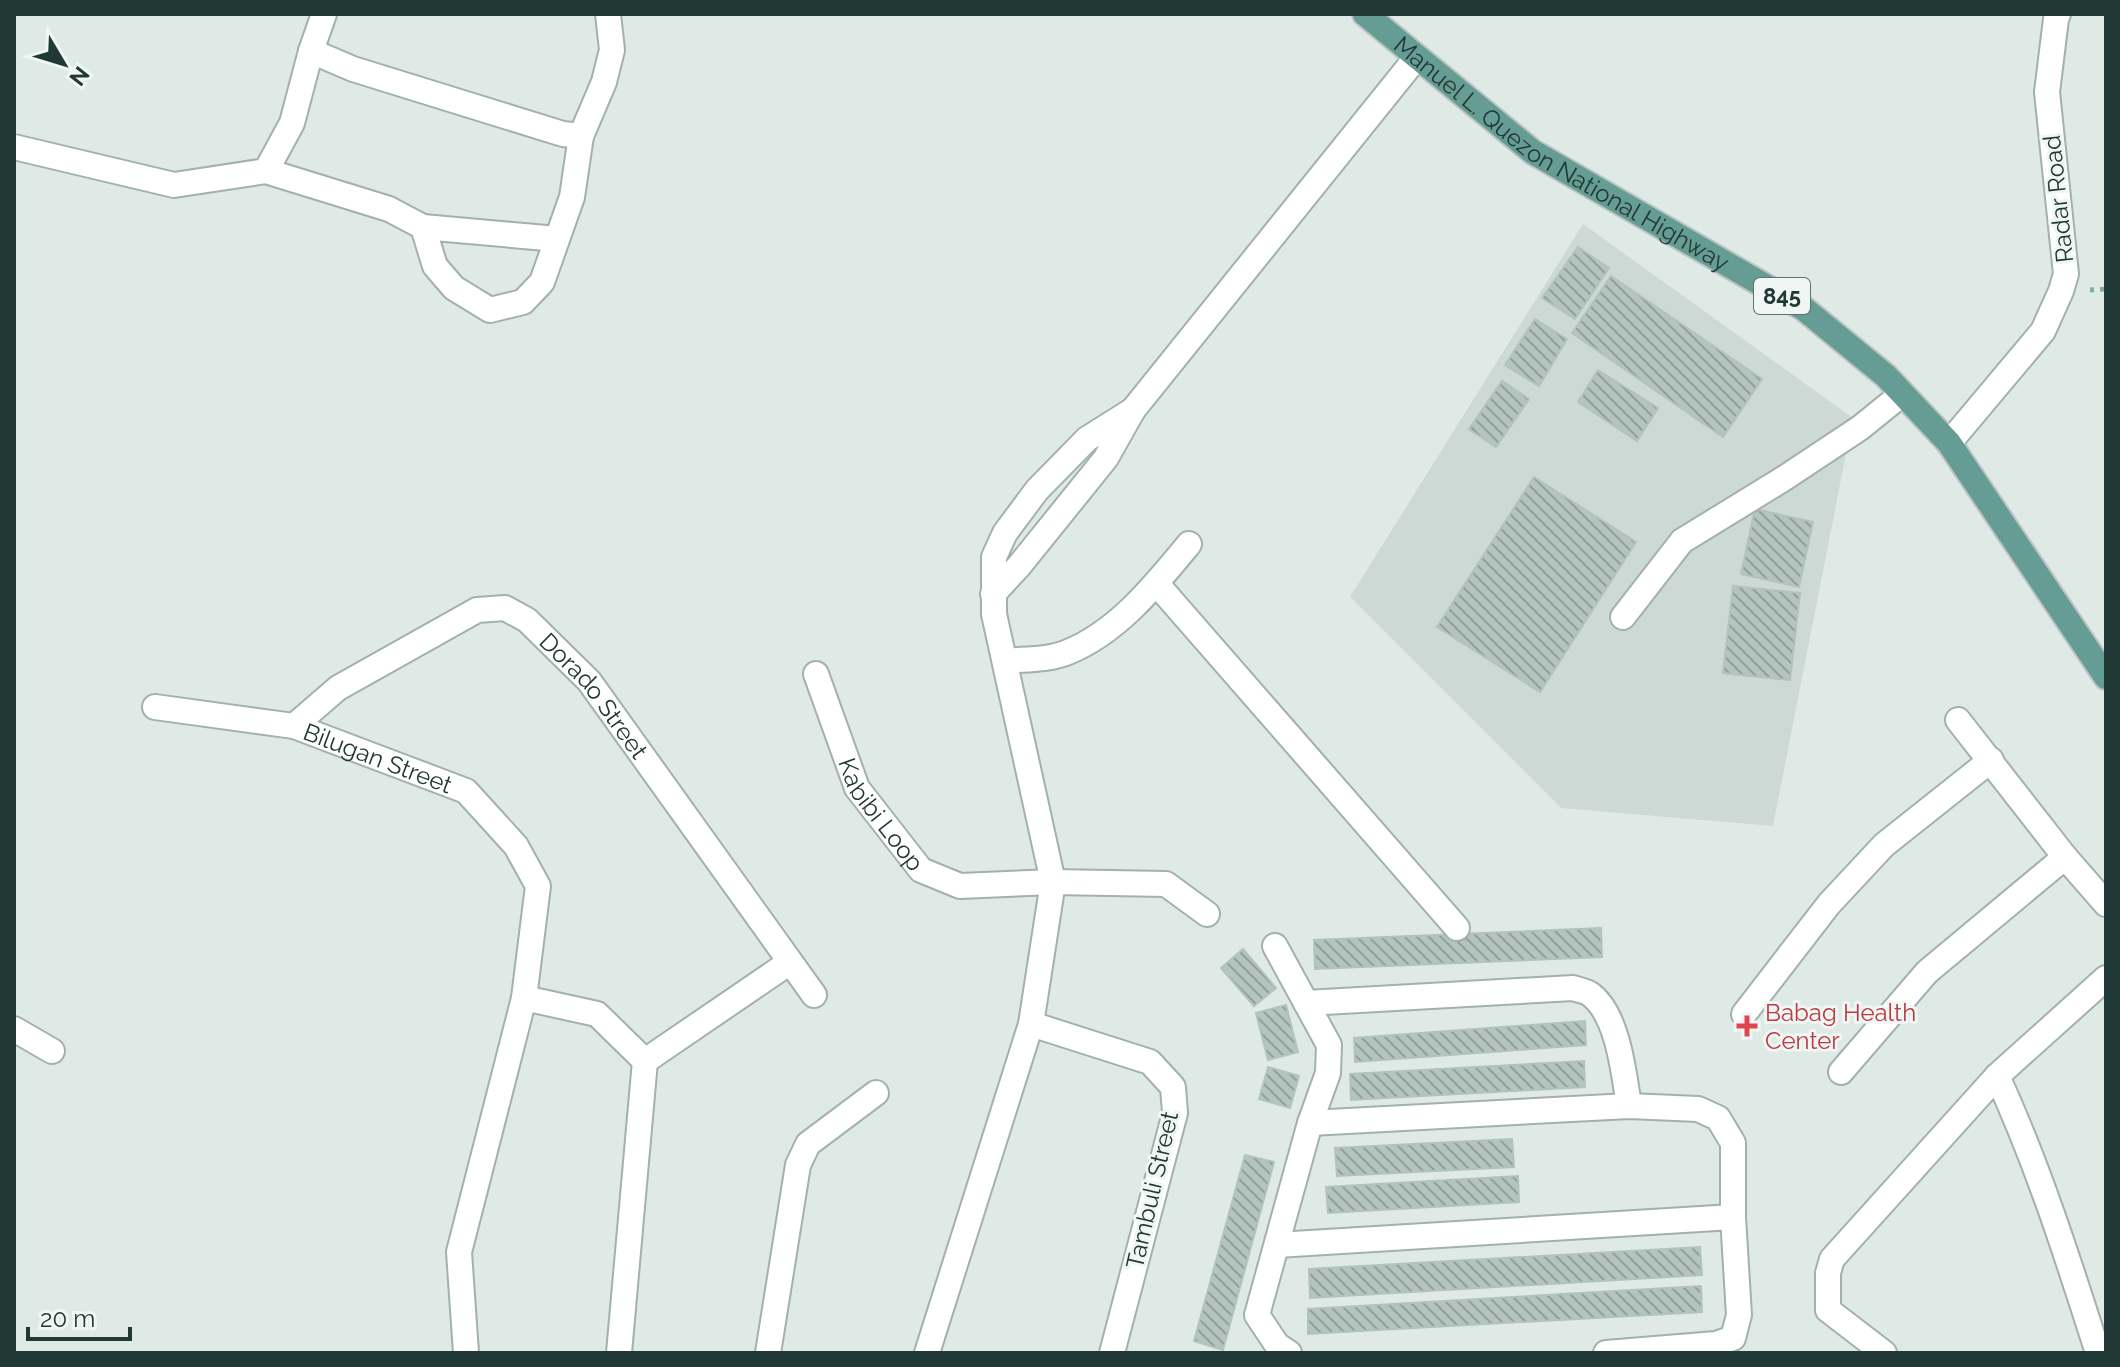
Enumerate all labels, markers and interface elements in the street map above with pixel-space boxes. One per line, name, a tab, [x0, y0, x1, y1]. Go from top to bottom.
north arrow	[24, 24, 104, 104]
street label: Manuel L. Quezon National Highway	[1388, 30, 1735, 277]
text: N	[64, 62, 95, 91]
street label: Radar Road	[2037, 134, 2079, 264]
road number: 845	[1754, 278, 1810, 314]
street label: Dorado Street	[534, 626, 654, 764]
street label: Bilugan Street	[300, 716, 456, 799]
street label: Kabibi Loop	[833, 754, 930, 876]
place label: Babag Health Center	[1765, 998, 1916, 1055]
marker: Babag Health Center	[1736, 1015, 1758, 1037]
street label: Tambuli Street	[1120, 1108, 1184, 1272]
scale bar	[28, 1291, 130, 1341]
text: 20 m	[40, 1304, 95, 1333]

